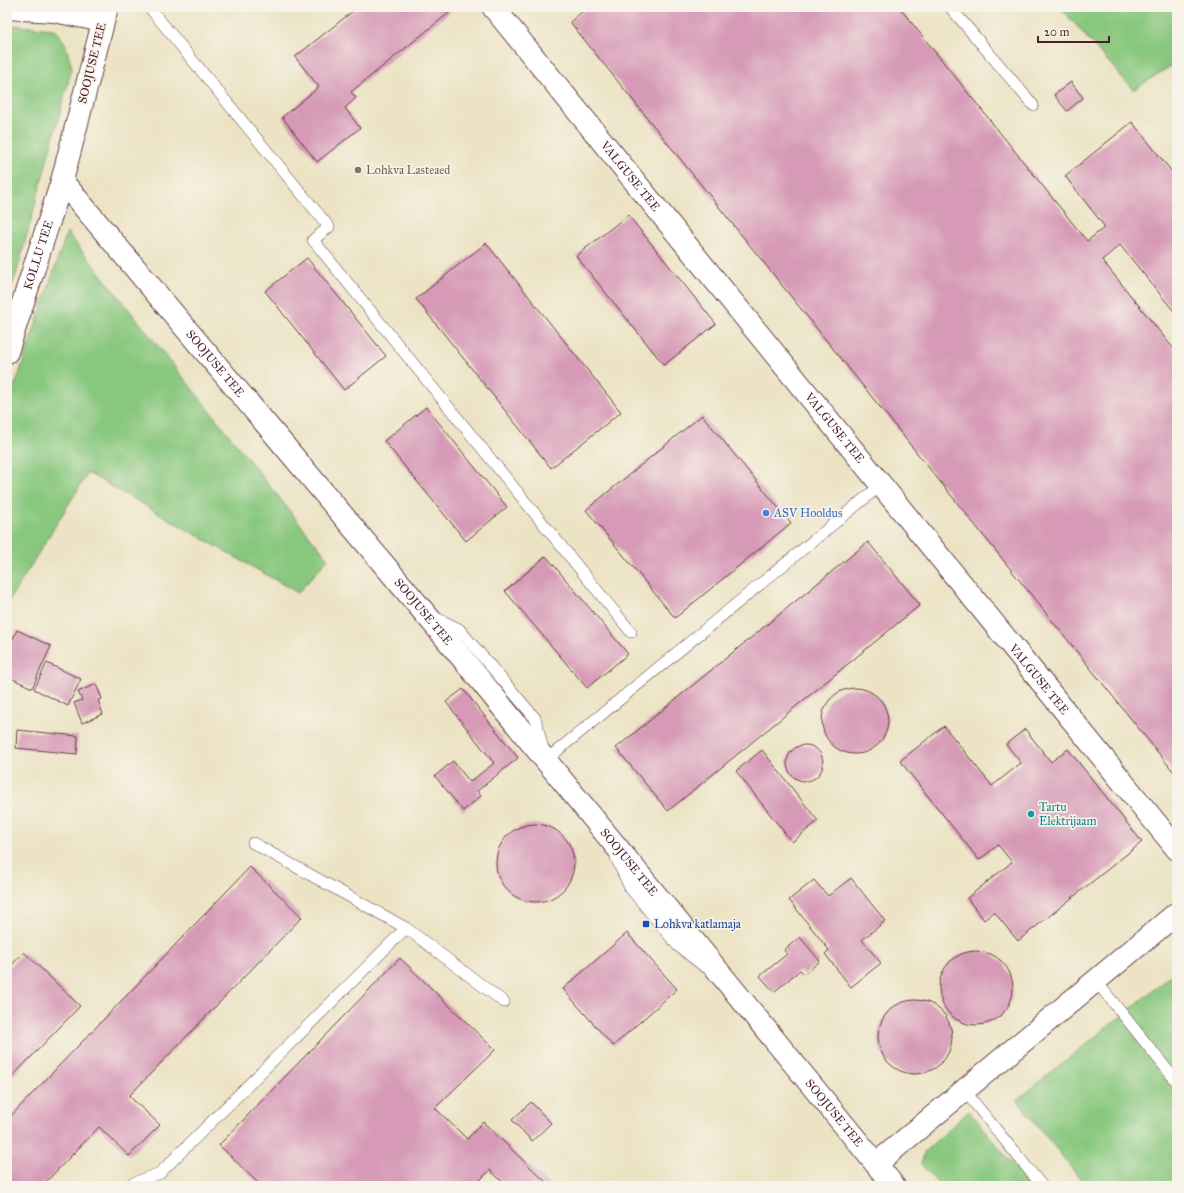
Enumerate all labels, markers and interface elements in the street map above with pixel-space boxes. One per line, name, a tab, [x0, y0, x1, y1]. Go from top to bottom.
scale bar	[1038, 18, 1109, 44]
street label: SOOJUSE TEE	[75, 21, 110, 105]
text: 20 m	[1044, 25, 1070, 39]
street label: VALGUSE TEE	[597, 138, 663, 214]
place label: Lohkva Lasteaed	[366, 163, 450, 177]
marker: Lohkva Lasteaed	[353, 165, 363, 175]
street label: KOLLU TEE	[21, 218, 56, 291]
street label: SOOJUSE TEE	[183, 327, 247, 400]
street label: VALGUSE TEE	[801, 389, 868, 466]
place label: ASV Hooldus	[773, 506, 842, 520]
marker: ASV Hooldus	[761, 508, 771, 518]
street label: SOOJUSE TEE	[392, 575, 456, 648]
street label: VALGUSE TEE	[1006, 640, 1072, 717]
place label: Tartu Elektrijaam	[1039, 800, 1097, 828]
marker: Tartu Elektrijaam	[1026, 809, 1036, 819]
street label: SOOJUSE TEE	[597, 826, 661, 899]
place label: Lohkva katlamaja	[654, 917, 742, 931]
marker: Lohkva katlamaja	[641, 919, 651, 929]
street label: SOOJUSE TEE	[803, 1076, 866, 1150]

